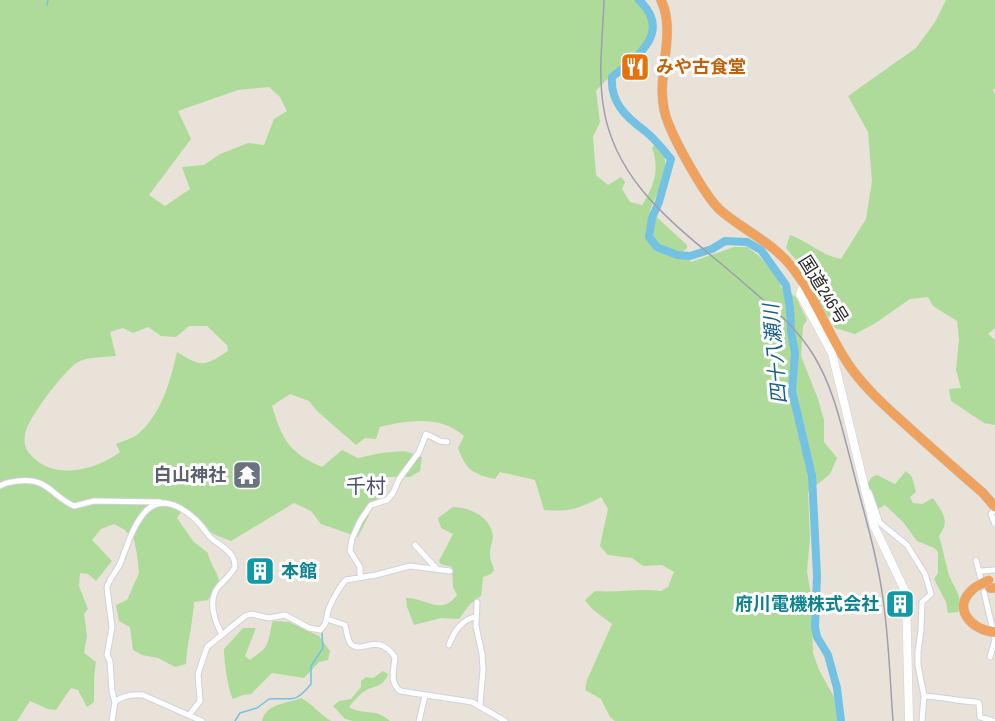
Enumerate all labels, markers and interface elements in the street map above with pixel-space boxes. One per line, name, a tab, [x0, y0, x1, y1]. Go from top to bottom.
restaurant icon: みや古食堂	[619, 51, 651, 83]
place label: みや古食堂	[656, 57, 746, 78]
street label: 国道246号	[794, 252, 852, 328]
water label: 四十八瀬川	[760, 301, 792, 405]
temple icon: 白山神社	[231, 459, 263, 491]
place label: 白山神社	[154, 465, 226, 486]
district label: 千村	[346, 475, 386, 499]
building icon: 本館	[244, 555, 276, 587]
place label: 本館	[281, 561, 317, 582]
building icon: 府川電機株式会社	[884, 588, 916, 620]
place label: 府川電機株式会社	[735, 594, 879, 615]

